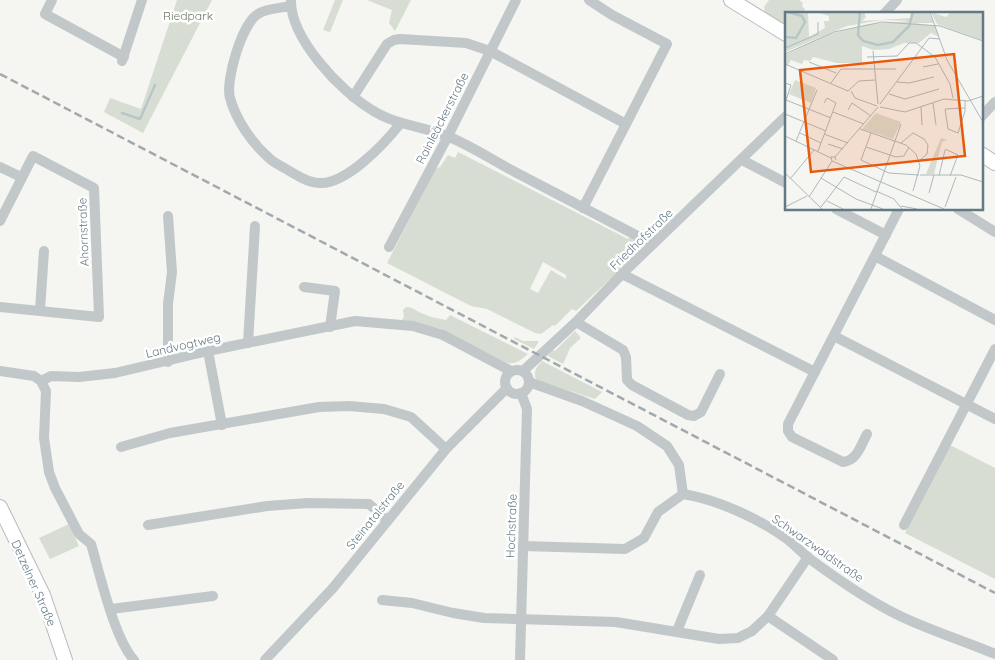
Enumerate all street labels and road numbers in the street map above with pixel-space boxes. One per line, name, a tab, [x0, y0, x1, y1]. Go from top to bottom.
street label: Rainleäckerstraße	[412, 69, 472, 166]
street label: Ahornstraße	[74, 197, 92, 267]
street label: Friedhofstraße	[606, 205, 676, 273]
street label: Landvogtweg	[144, 329, 222, 361]
street label: Steinatalstraße	[343, 478, 407, 552]
street label: Hochstraße	[502, 493, 520, 558]
street label: Schwarzwaldstraße	[769, 511, 867, 585]
street label: Detzelner Straße	[8, 537, 60, 629]

